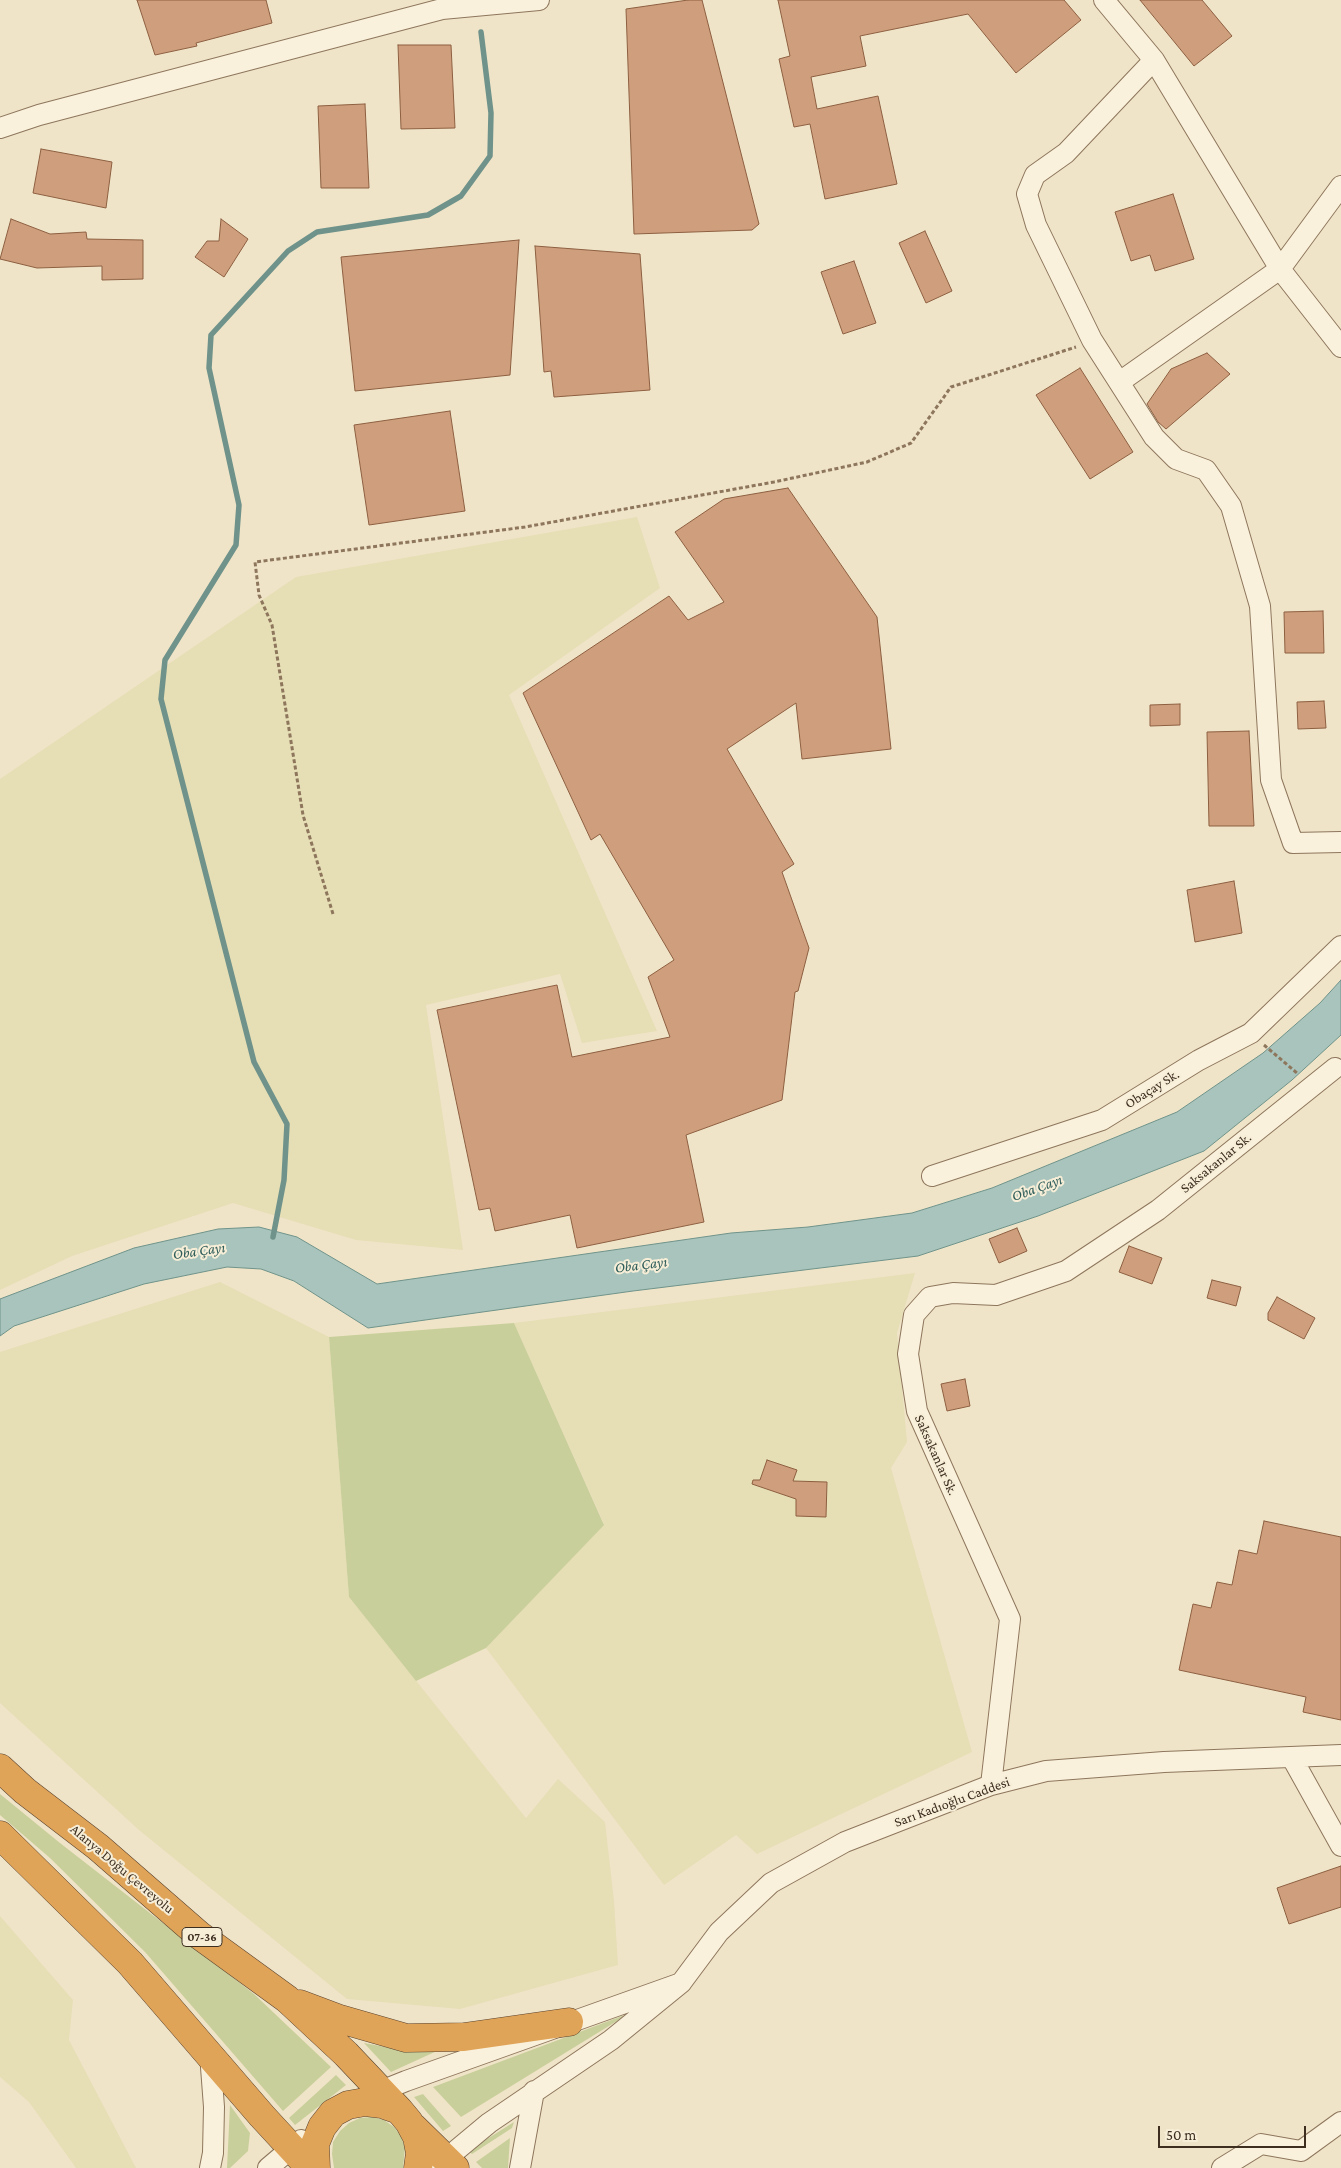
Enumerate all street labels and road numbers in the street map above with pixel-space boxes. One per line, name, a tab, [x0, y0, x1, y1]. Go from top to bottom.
street label: Obaçay Sk.	[1122, 1066, 1182, 1112]
street label: Saksakanlar Sk.	[1177, 1129, 1255, 1197]
street label: Saksakanlar Sk.	[911, 1412, 961, 1498]
street label: Sarı Kadıoğlu Caddesi	[892, 1773, 1012, 1831]
street label: Alanya Doğu Çevreyolu	[67, 1821, 177, 1917]
road number: 07-36	[182, 1928, 222, 1946]

